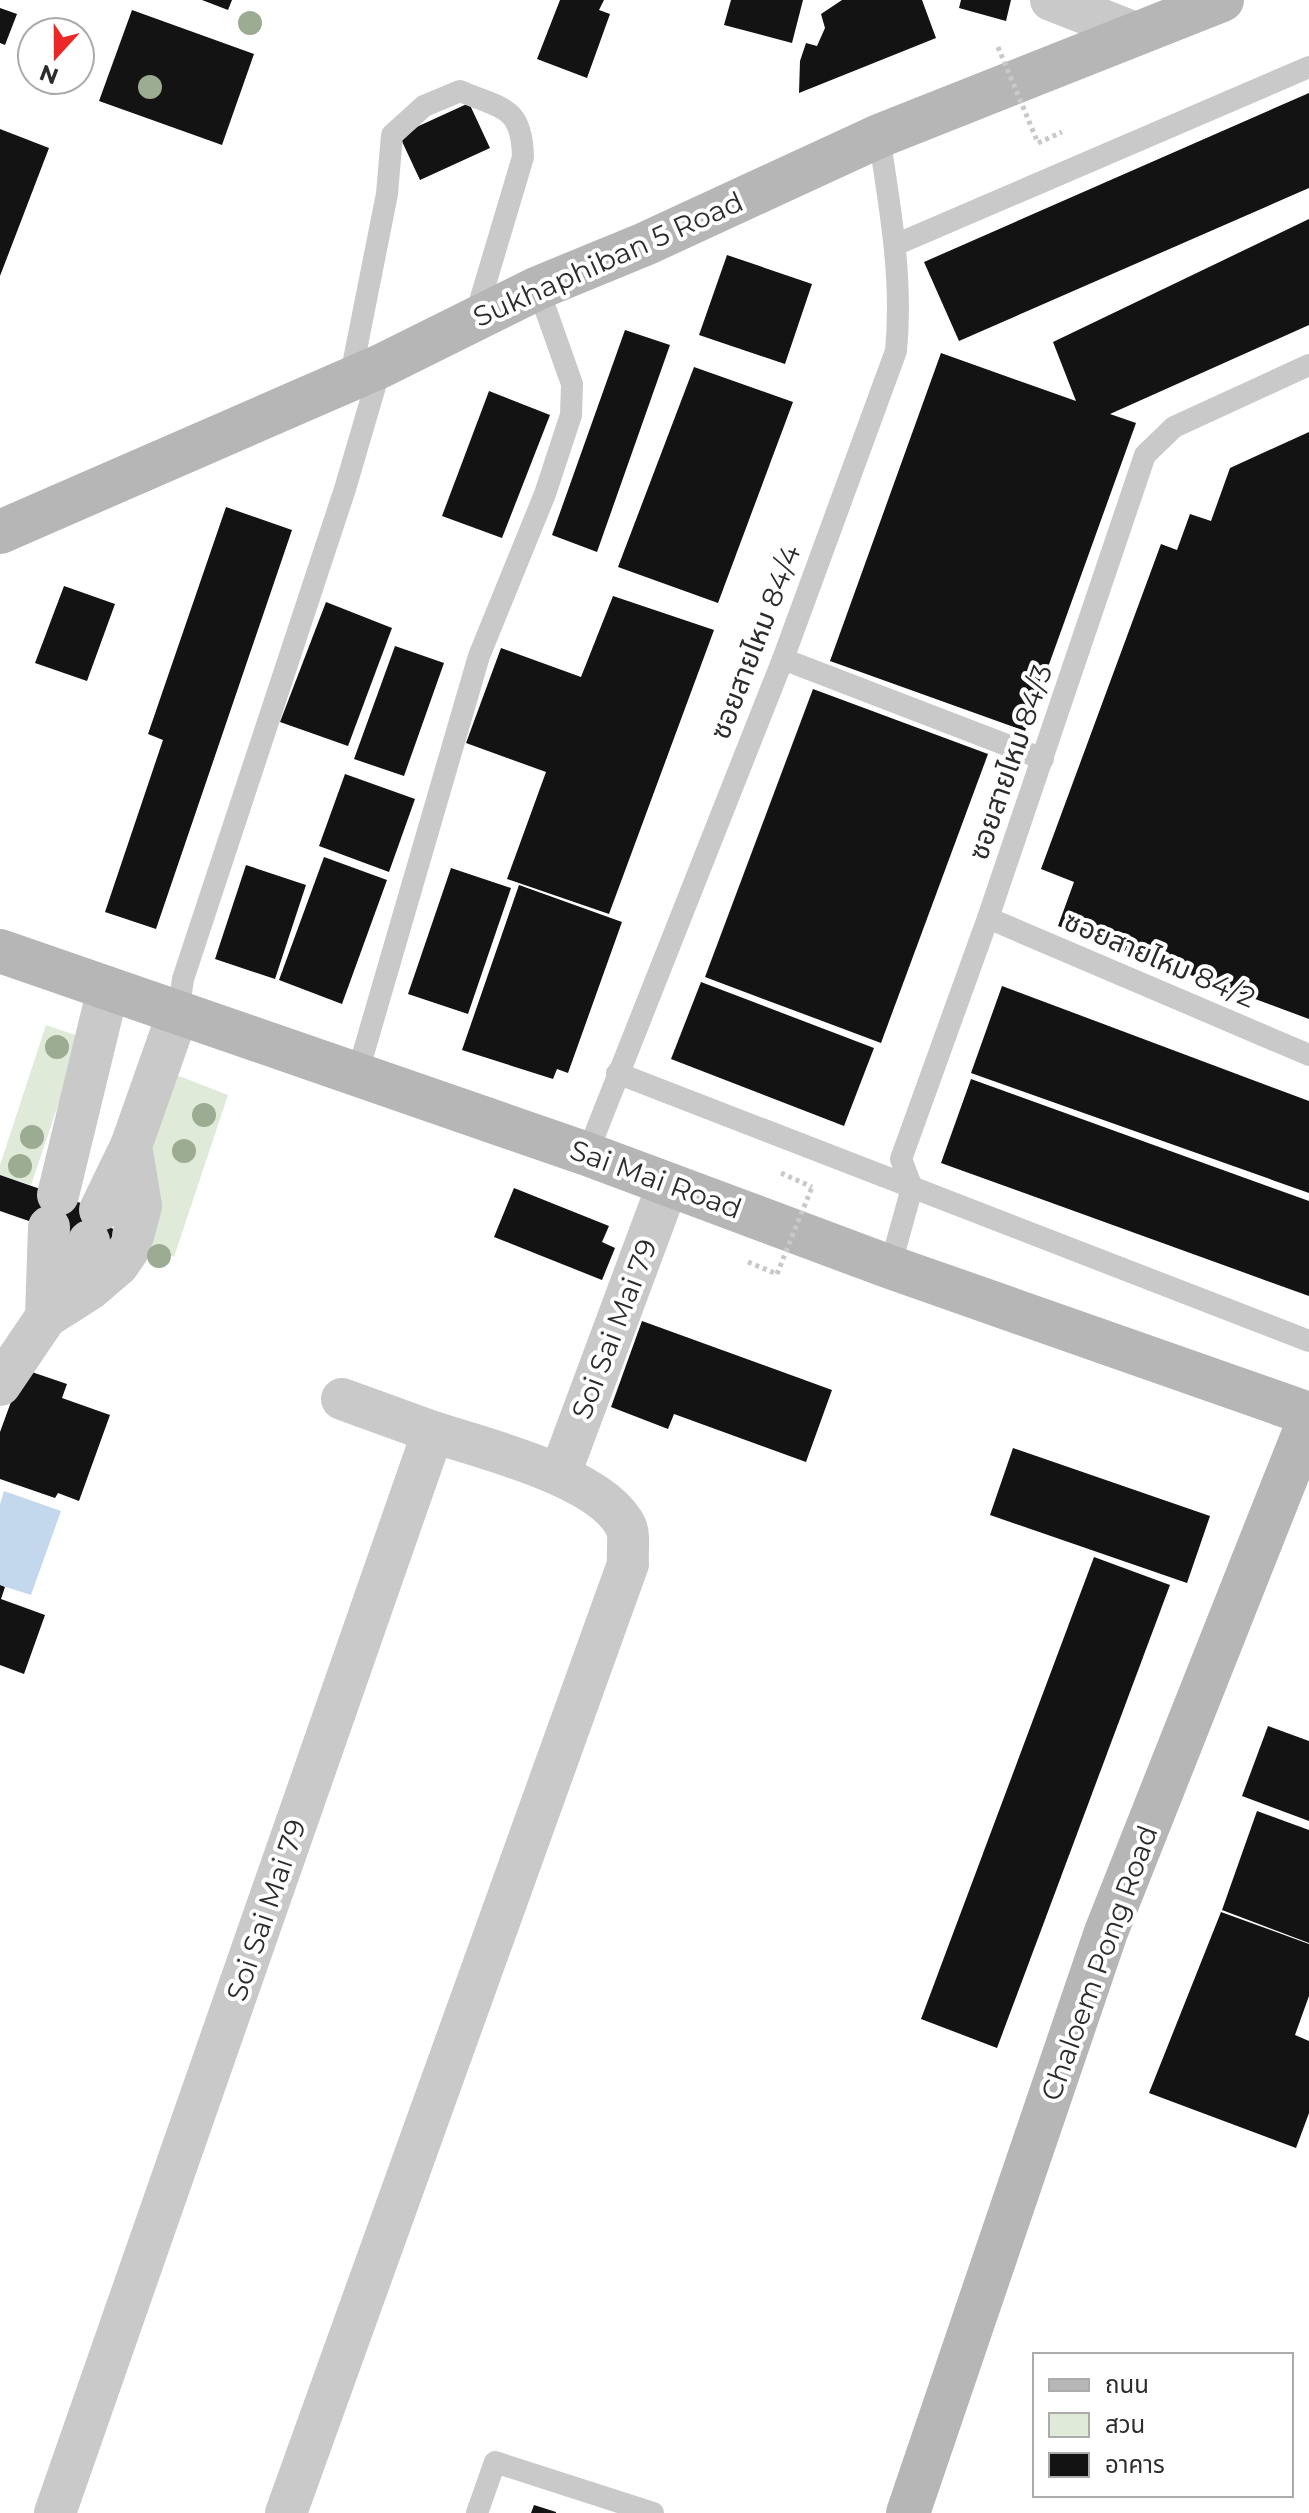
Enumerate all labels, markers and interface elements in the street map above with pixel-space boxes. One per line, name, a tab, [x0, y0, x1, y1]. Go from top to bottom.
north arrow	[16, 16, 96, 96]
text: N	[36, 58, 62, 90]
street label: Sukhaphiban 5 Road	[468, 184, 748, 334]
street label: ซอยสายไหม 84/4	[702, 540, 808, 744]
street label: ซอยสายไหม 84/3	[961, 660, 1059, 864]
street label: ซอยสายไหม 84/2	[1059, 903, 1261, 1015]
street label: Sai Mai Road	[566, 1132, 746, 1226]
street label: Soi Sai Mai 79	[564, 1234, 664, 1424]
street label: Soi Sai Mai 79	[219, 1815, 313, 2005]
street label: Chaloem Pong Road	[1033, 1821, 1165, 2105]
legend	[1033, 2353, 1293, 2497]
text: ถนน	[1105, 2370, 1149, 2399]
text: สวน	[1105, 2410, 1145, 2439]
text: อาคาร	[1105, 2450, 1165, 2479]

